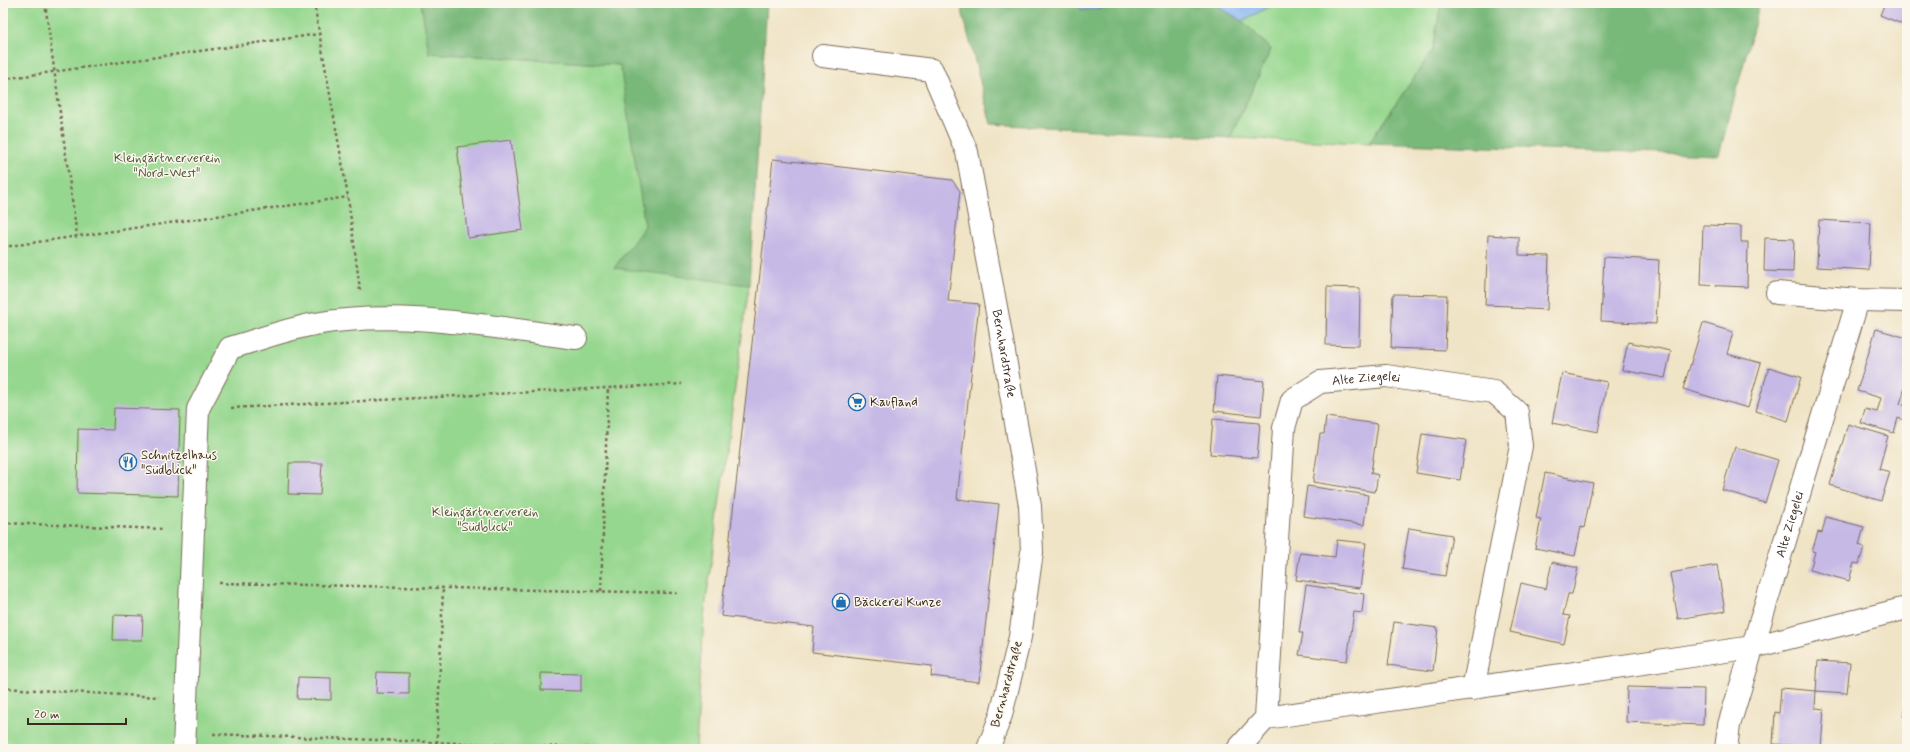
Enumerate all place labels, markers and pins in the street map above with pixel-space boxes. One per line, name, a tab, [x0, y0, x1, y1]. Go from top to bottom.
supermarket icon: Kaufland	[847, 392, 867, 412]
place label: Kaufland	[870, 394, 918, 411]
place label: Schnitzelhaus "Südblick"	[141, 447, 217, 479]
restaurant icon: Schnitzelhaus "Südblick"	[118, 452, 138, 472]
shop icon: Bäckerei Kunze	[831, 592, 851, 612]
place label: Bäckerei Kunze	[854, 594, 941, 611]

